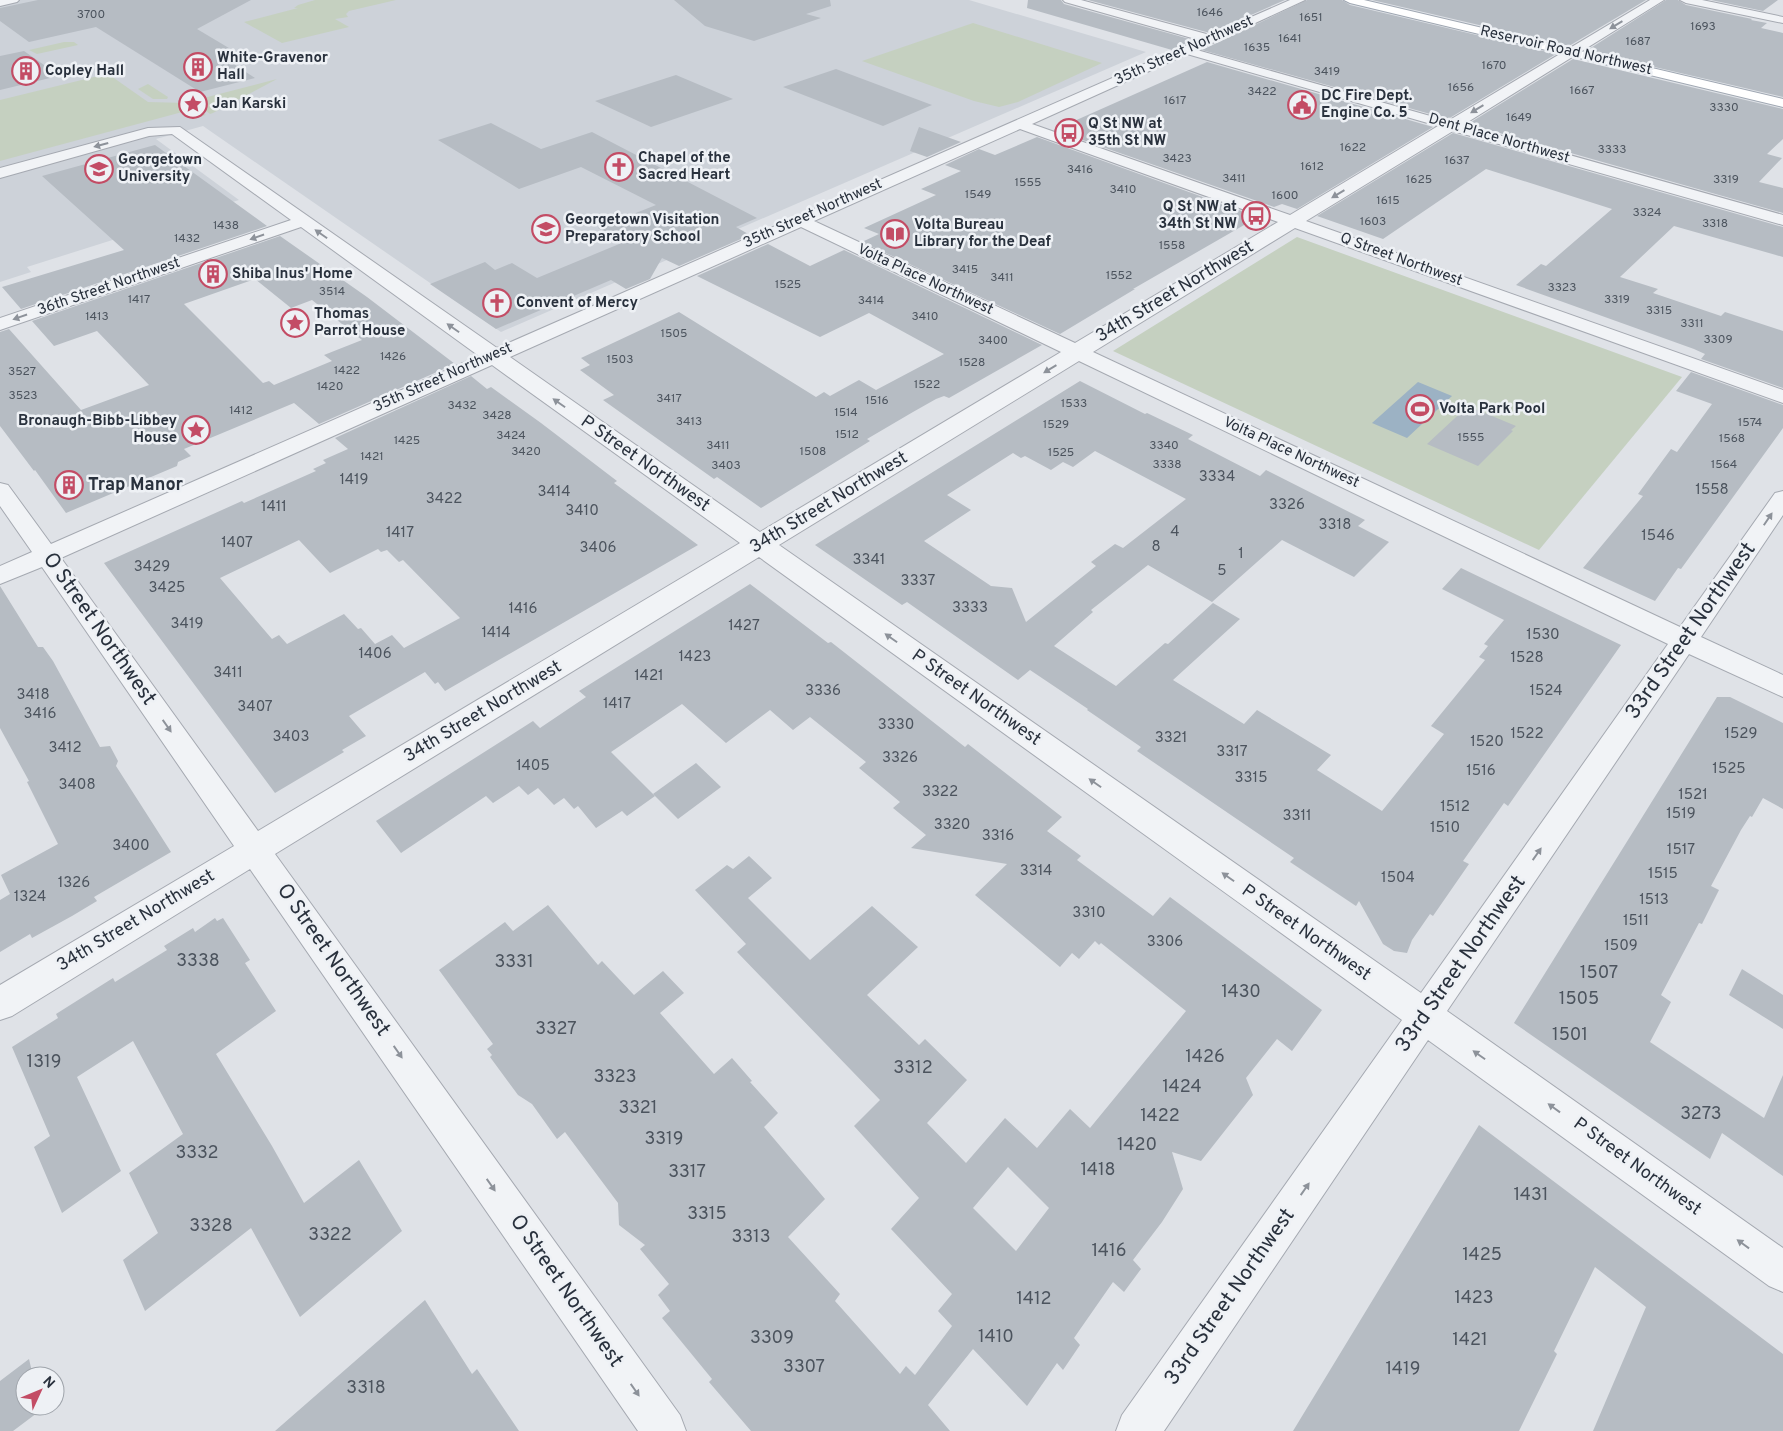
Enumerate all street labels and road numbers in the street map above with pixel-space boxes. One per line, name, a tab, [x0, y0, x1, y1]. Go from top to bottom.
street label: 35th Street Northwest	[1112, 12, 1256, 90]
street label: Reservoir Road Northwest	[1478, 22, 1654, 80]
street label: Dent Place Northwest	[1426, 110, 1572, 168]
street label: 35th Street Northwest	[741, 175, 885, 253]
street label: Q Street Northwest	[1337, 229, 1465, 291]
street label: 34th Street Northwest	[1092, 236, 1258, 348]
street label: Volta Place Northwest	[854, 240, 996, 320]
street label: 36th Street Northwest	[35, 254, 183, 320]
street label: 35th Street Northwest	[371, 339, 515, 417]
street label: P Street Northwest	[576, 411, 714, 517]
street label: Volta Place Northwest	[1220, 413, 1362, 493]
street label: 34th Street Northwest	[746, 447, 912, 559]
street label: 33rd Street Northwest	[1620, 537, 1762, 725]
street label: O Street Northwest	[36, 547, 162, 711]
street label: P Street Northwest	[907, 645, 1045, 751]
street label: 34th Street Northwest	[400, 656, 566, 768]
street label: 34th Street Northwest	[53, 865, 219, 977]
street label: 33rd Street Northwest	[1390, 870, 1532, 1058]
street label: O Street Northwest	[270, 878, 396, 1042]
street label: P Street Northwest	[1237, 880, 1375, 986]
street label: P Street Northwest	[1568, 1113, 1706, 1221]
street label: 33rd Street Northwest	[1159, 1203, 1301, 1391]
street label: O Street Northwest	[503, 1209, 629, 1373]

